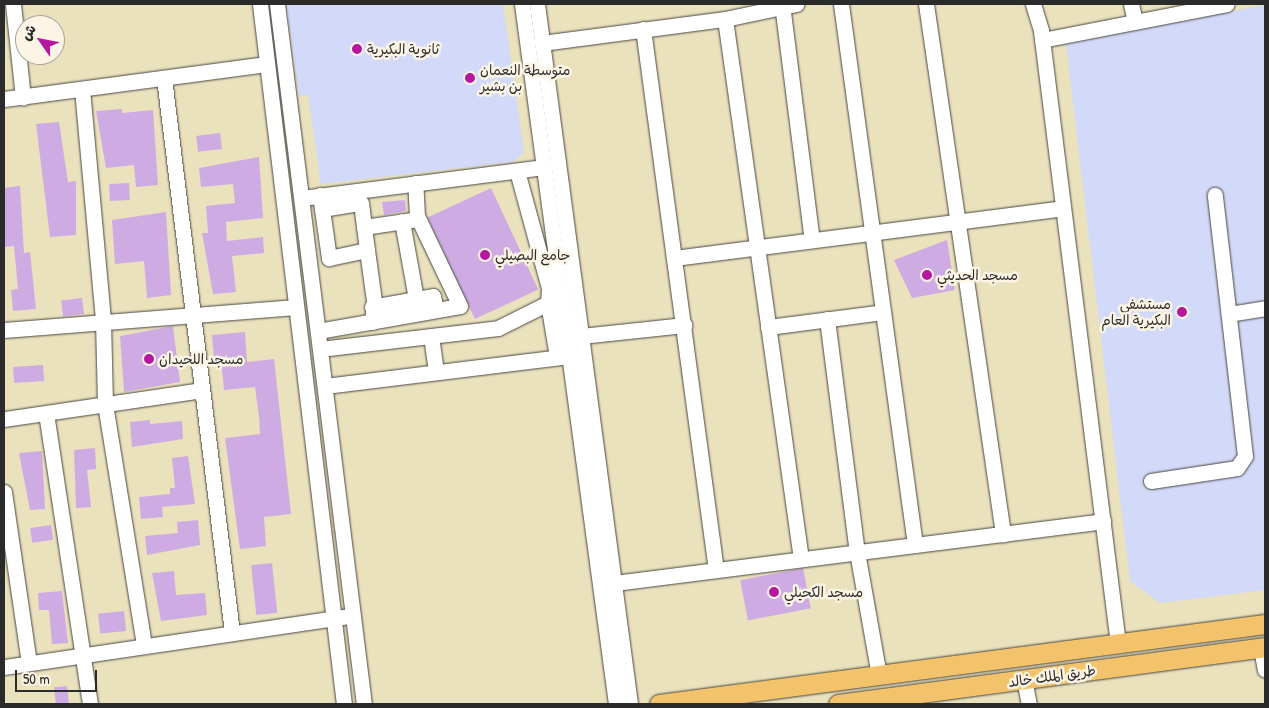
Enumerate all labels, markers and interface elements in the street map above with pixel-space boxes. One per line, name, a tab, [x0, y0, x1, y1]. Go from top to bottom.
north arrow	[15, 15, 65, 65]
text: ش	[16, 20, 40, 44]
place label: ثانوية البكيرية	[367, 41, 439, 57]
marker: ثانوية البكيرية	[351, 43, 363, 55]
place label: متوسطة النعمان بن بشير	[480, 62, 570, 94]
marker: متوسطة النعمان بن بشير	[464, 72, 476, 84]
place label: جامع البصيلي	[495, 247, 570, 263]
marker: جامع البصيلي	[479, 249, 491, 261]
place label: مسجد الحديثي	[937, 267, 1018, 283]
marker: مسجد الحديثي	[921, 269, 933, 281]
place label: مستشفى البكيرية العام	[1101, 296, 1171, 328]
marker: مستشفى البكيرية العام	[1175, 305, 1189, 319]
place label: مسجد اللحيدان	[159, 351, 243, 367]
marker: مسجد اللحيدان	[143, 353, 155, 365]
place label: مسجد الكحيلي	[784, 584, 863, 600]
marker: مسجد الكحيلي	[768, 586, 780, 598]
scale bar	[18, 660, 100, 692]
street label: طريق الملك خالد	[1007, 662, 1097, 690]
text: 50 m	[23, 668, 50, 689]

